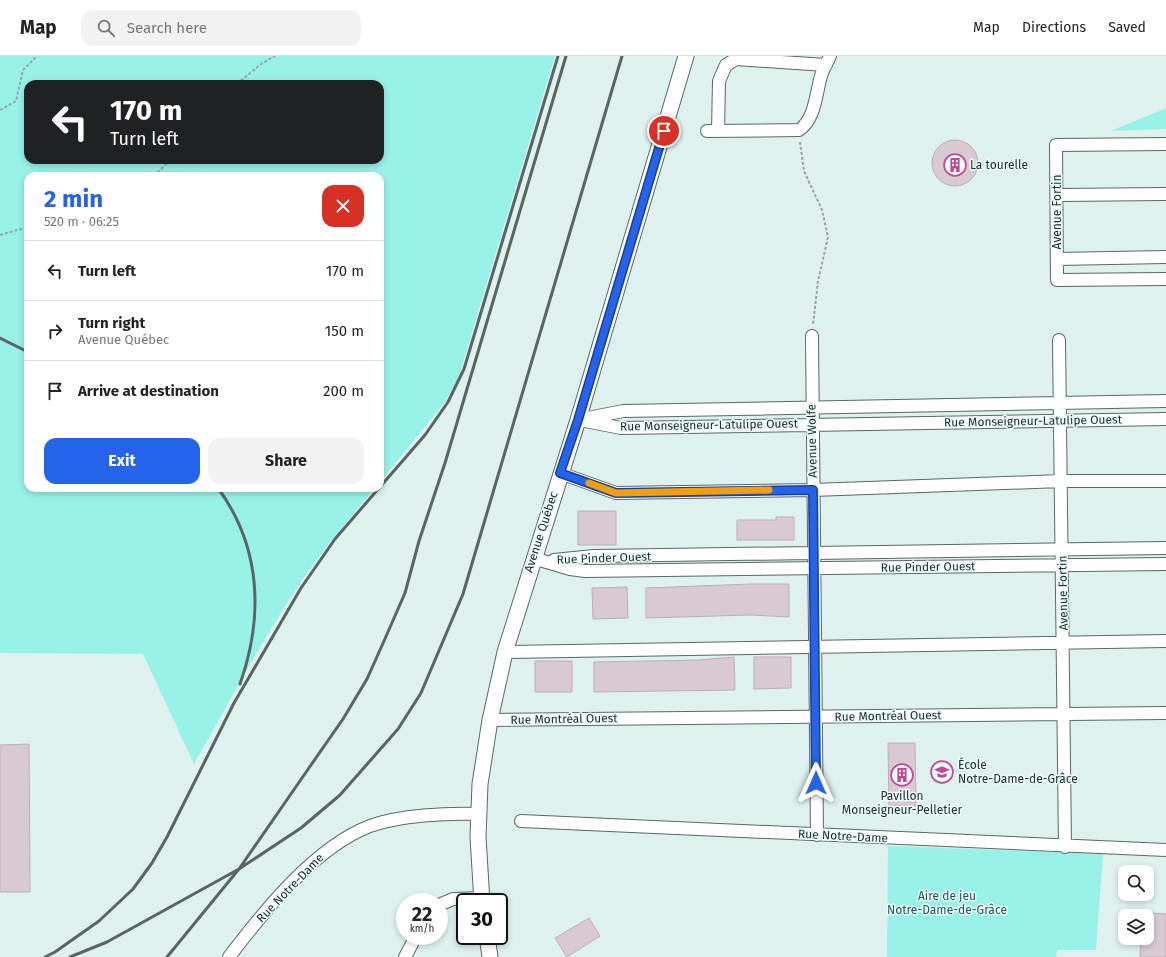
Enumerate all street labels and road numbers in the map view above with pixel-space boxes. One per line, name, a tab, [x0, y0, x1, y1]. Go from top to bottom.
street label: Avenue Fortin	[1050, 175, 1064, 249]
street label: Avenue Wolfe	[804, 404, 820, 478]
street label: Rue Monseigneur-Latulipe Ouest	[944, 412, 1123, 430]
street label: Rue Monseigneur-Latulipe Ouest	[620, 416, 799, 434]
street label: Avenue Québec	[521, 490, 561, 574]
street label: Rue Pinder Ouest	[556, 549, 652, 567]
street label: Avenue Fortin	[1055, 555, 1071, 631]
street label: Rue Pinder Ouest	[881, 559, 976, 575]
street label: Rue Montréal Ouest	[834, 708, 942, 724]
street label: Rue Montréal Ouest	[510, 711, 618, 727]
street label: Rue Notre-Dame	[798, 827, 888, 845]
street label: Rue Notre-Dame	[254, 851, 326, 925]

